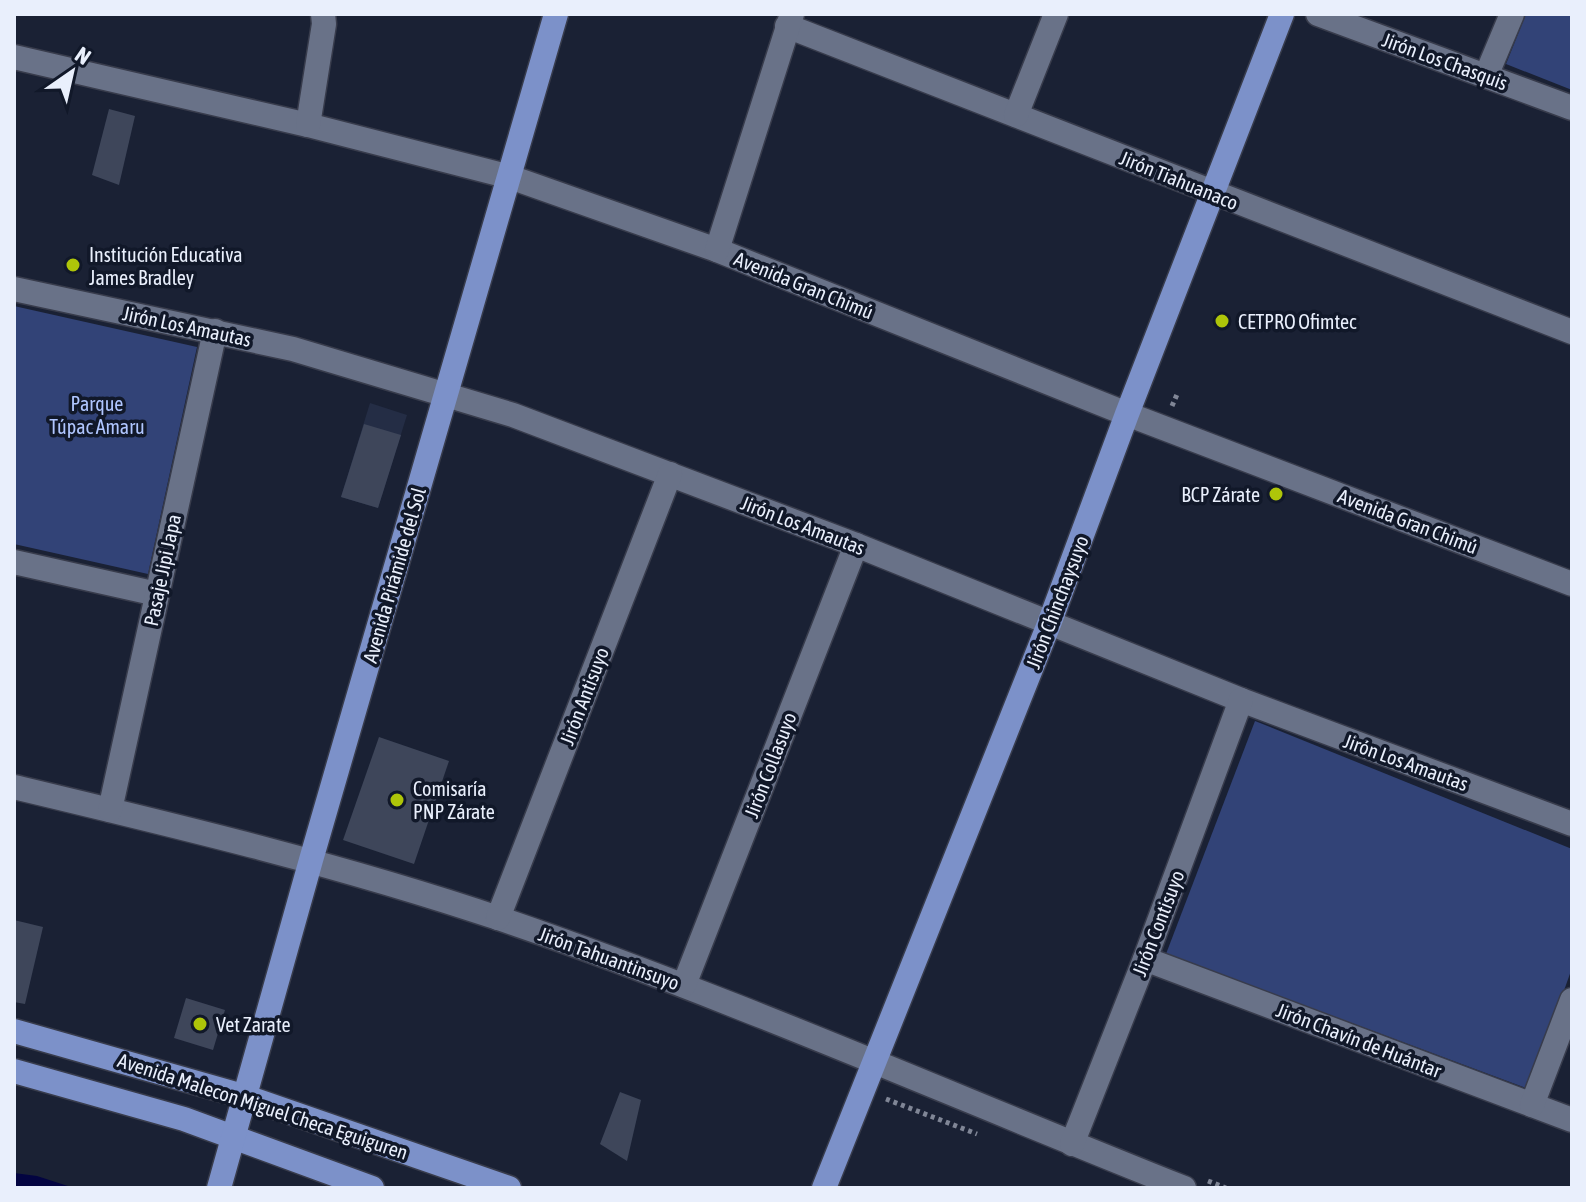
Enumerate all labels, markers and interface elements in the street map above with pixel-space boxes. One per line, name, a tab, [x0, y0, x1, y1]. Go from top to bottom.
street label: Jirón Los Chasquis	[1379, 28, 1511, 94]
north arrow	[32, 32, 112, 112]
text: N	[71, 41, 96, 70]
street label: Jirón Tiahuanaco	[1117, 146, 1241, 214]
place label: Institución Educativa James Bradley	[89, 243, 243, 289]
street label: Avenida Gran Chimú	[731, 247, 877, 323]
marker: Institución Educativa James Bradley	[64, 256, 82, 274]
street label: Jirón Los Amautas	[121, 301, 253, 351]
place label: CETPRO Ofimtec	[1238, 310, 1357, 333]
marker: CETPRO Ofimtec	[1213, 312, 1231, 330]
park label: Parque Túpac Amaru	[49, 392, 145, 438]
place label: BCP Zárate	[1181, 483, 1260, 506]
street label: Avenida Pirámide del Sol	[358, 484, 430, 665]
street label: Avenida Gran Chimú	[1335, 484, 1481, 558]
marker: BCP Zárate	[1267, 485, 1285, 503]
street label: Jirón Los Amautas	[738, 491, 868, 559]
street label: Pasaje Jipi Japa	[139, 512, 185, 628]
street label: Jirón Chinchaysuyo	[1021, 532, 1093, 672]
street label: Jirón Antisuyo	[555, 644, 613, 748]
street label: Jirón Collasuyo	[739, 709, 801, 821]
street label: Jirón Los Amautas	[1341, 729, 1471, 795]
place label: Comisaría PNP Zárate	[413, 777, 495, 823]
marker: Comisaría PNP Zárate	[388, 791, 406, 809]
street label: Jirón Contisuyo	[1127, 867, 1189, 979]
street label: Jirón Tahuantinsuyo	[536, 922, 682, 994]
street label: Jirón Chavín de Huántar	[1273, 998, 1446, 1082]
place label: Vet Zarate	[216, 1013, 291, 1036]
marker: Vet Zarate	[191, 1015, 209, 1033]
street label: Avenida Malecon Miguel Checa Eguiguren	[115, 1048, 411, 1164]

